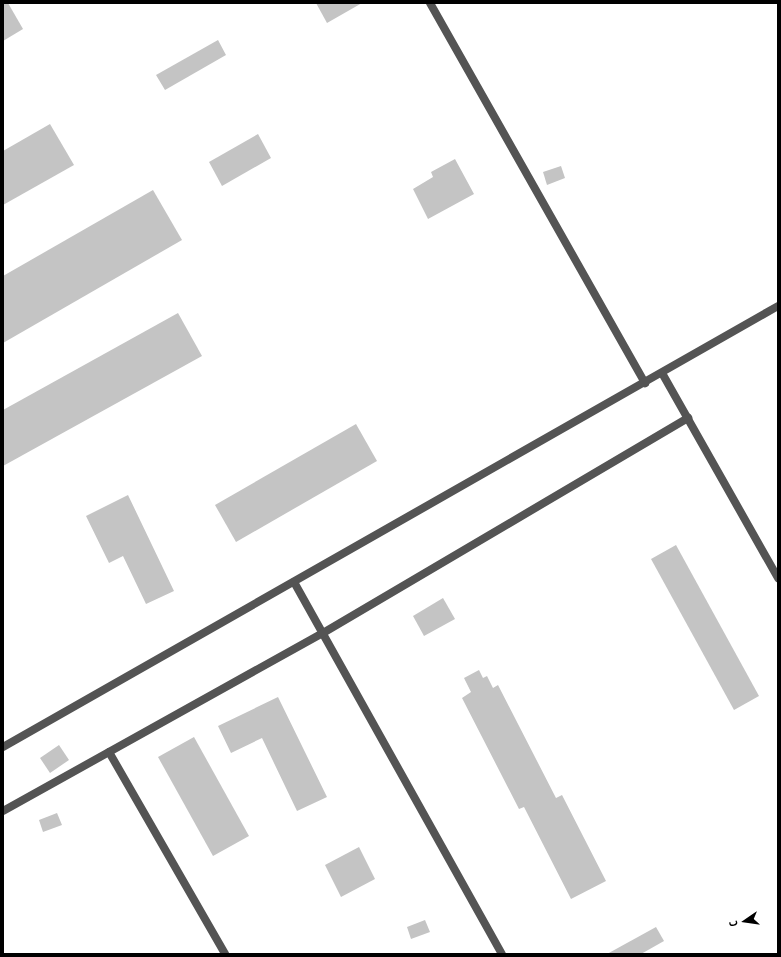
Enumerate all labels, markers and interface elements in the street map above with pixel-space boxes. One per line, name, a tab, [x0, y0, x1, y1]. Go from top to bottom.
north arrow	[725, 901, 765, 941]
text: С	[726, 920, 741, 928]

